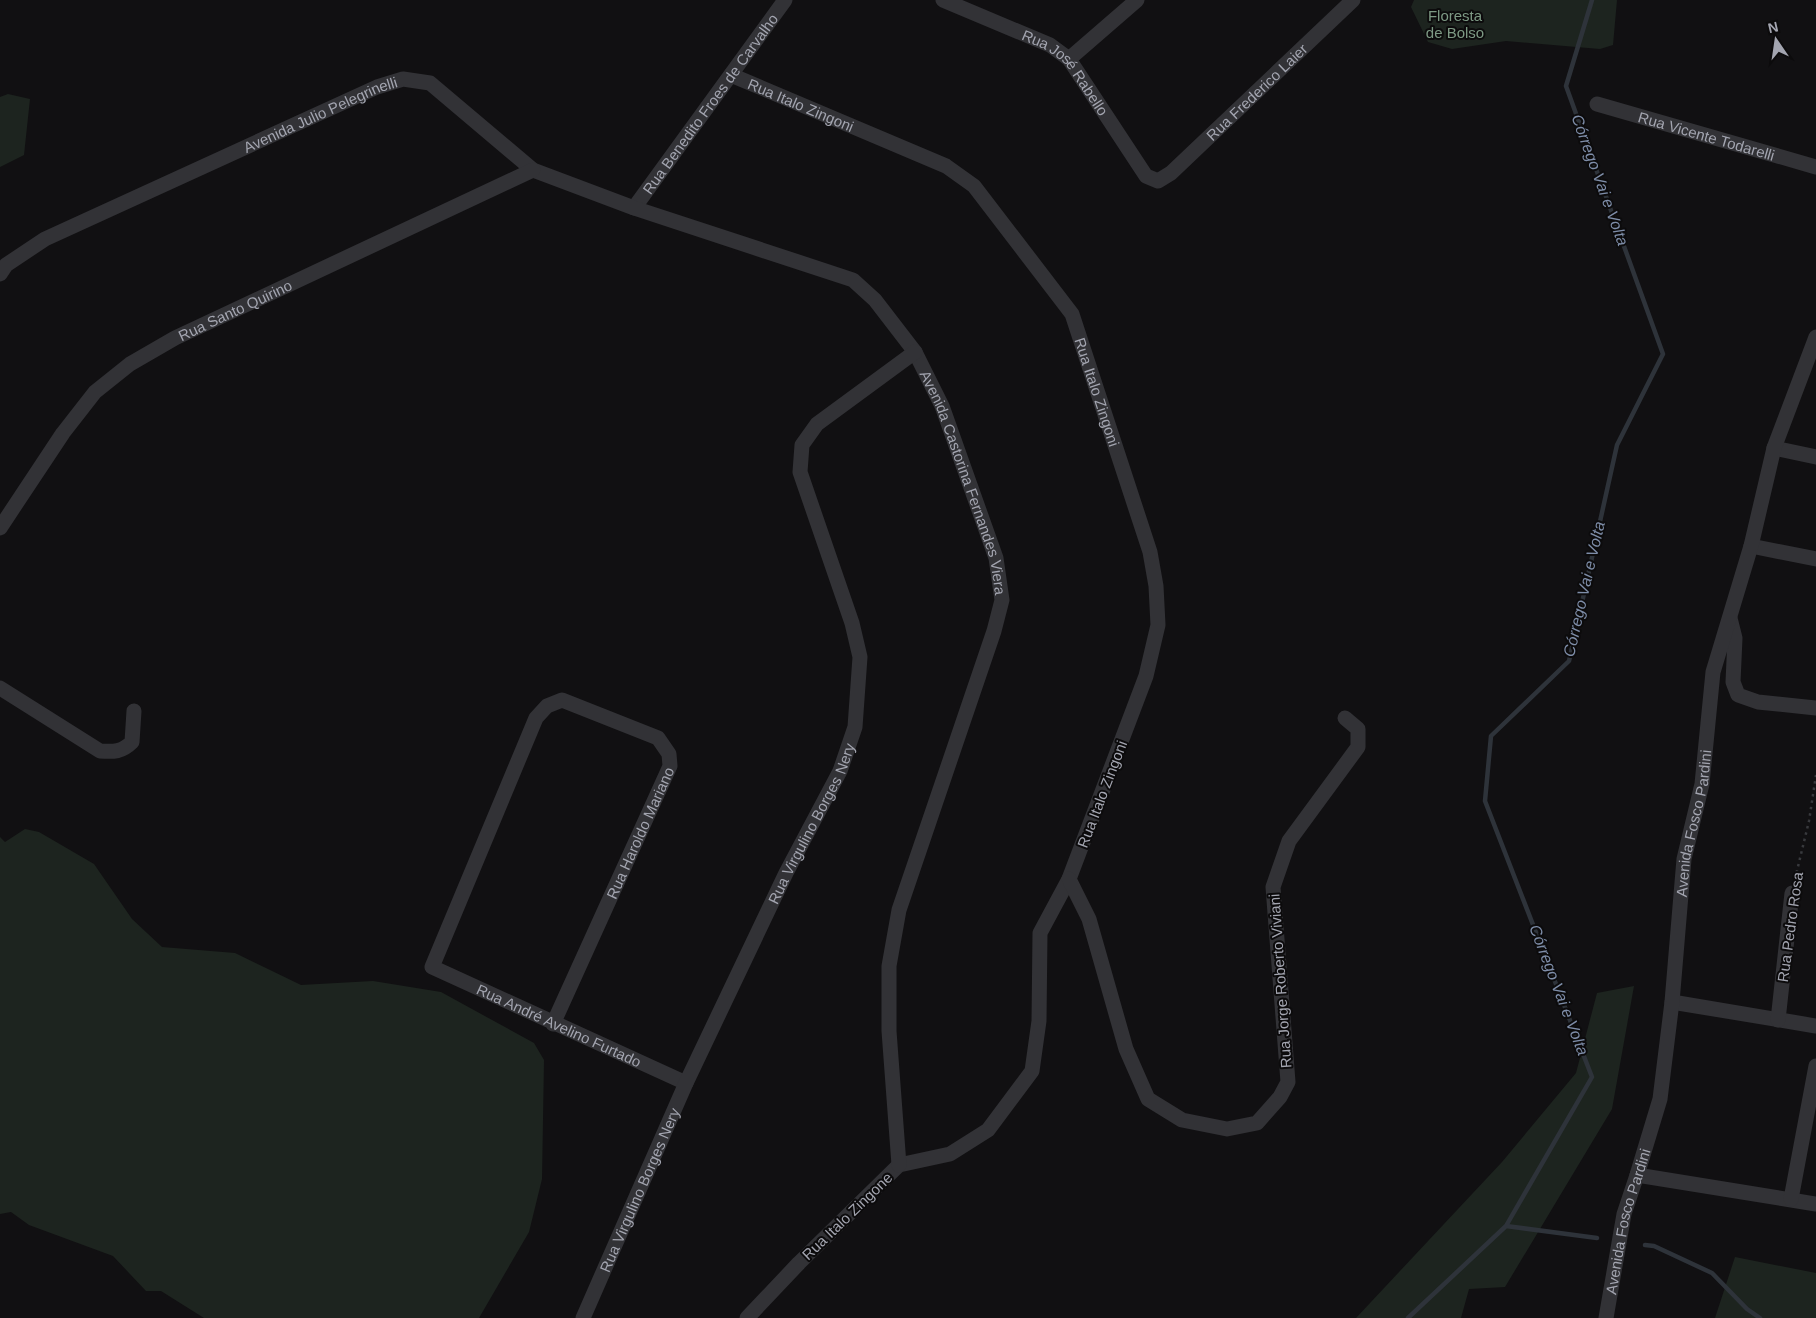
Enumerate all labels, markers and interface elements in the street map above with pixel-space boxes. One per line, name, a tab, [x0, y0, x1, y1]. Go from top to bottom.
park label: Floresta de Bolso	[1426, 7, 1484, 41]
street label: Rua Benedito Froes de Carvalho	[639, 10, 781, 197]
north arrow	[1751, 15, 1801, 65]
text: N	[1766, 18, 1780, 36]
street label: Rua José Rabello	[1020, 26, 1112, 118]
street label: Rua Frederico Laier	[1203, 40, 1310, 144]
street label: Avenida Julio Pelegrinelli	[241, 73, 399, 156]
street label: Rua Italo Zingoni	[745, 75, 857, 135]
street label: Rua Vicente Todarelli	[1636, 108, 1777, 163]
water label: Córrego Vai e Volta	[1568, 112, 1632, 248]
street label: Rua Santo Quirino	[175, 276, 294, 344]
street label: Rua Italo Zingoni	[1072, 335, 1123, 448]
street label: Avenida Castorina Fernandes Viera	[917, 367, 1010, 596]
water label: Córrego Vai e Volta	[1560, 520, 1608, 658]
street label: Rua Italo Zingoni	[1074, 738, 1130, 850]
street label: Rua Virgulino Borges Nery	[764, 740, 858, 906]
street label: Avenida Fosco Pardini	[1672, 749, 1714, 898]
street label: Rua Haroldo Mariano	[603, 764, 677, 901]
street label: Rua Pedro Rosa	[1774, 870, 1806, 983]
street label: Rua Jorge Roberto Viviani	[1265, 893, 1295, 1069]
water label: Córrego Vai e Volta	[1526, 922, 1592, 1058]
street label: Rua André Avelino Furtado	[474, 980, 644, 1070]
street label: Rua Virgulino Borges Nery	[596, 1105, 683, 1274]
street label: Avenida Fosco Pardini	[1602, 1146, 1653, 1296]
street label: Rua Italo Zingone	[799, 1169, 895, 1263]

